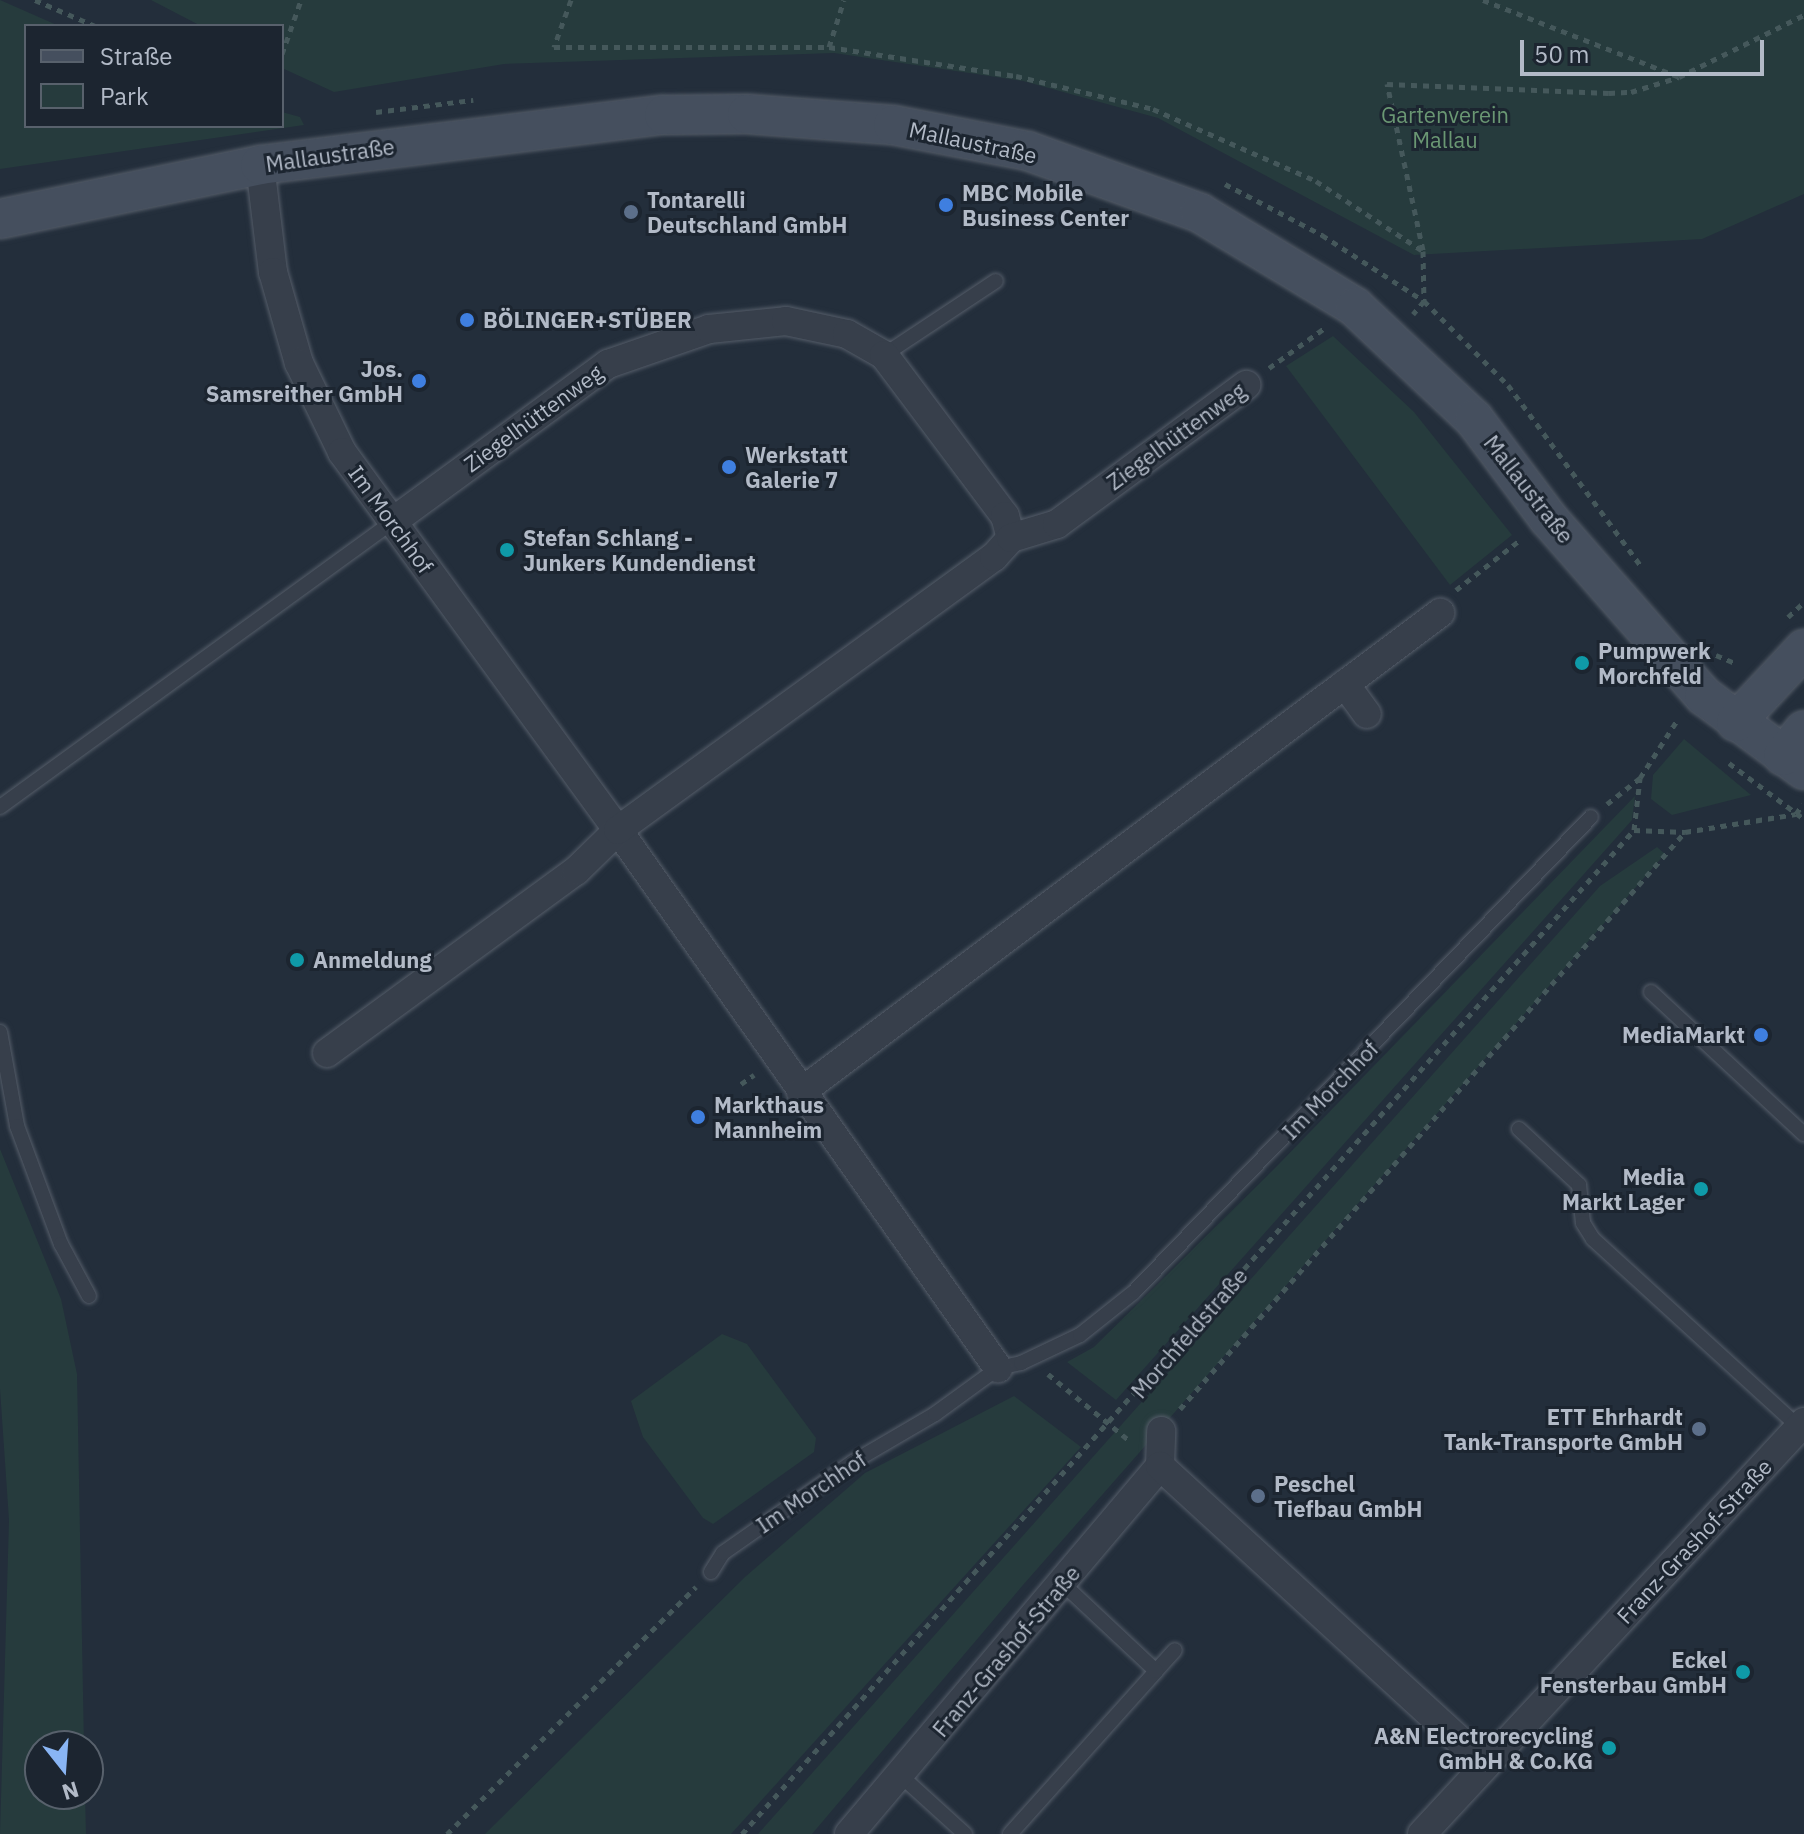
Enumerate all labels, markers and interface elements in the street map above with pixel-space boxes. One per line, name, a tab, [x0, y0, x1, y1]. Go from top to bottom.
legend	[24, 24, 284, 128]
scale bar	[1524, 24, 1768, 74]
text: 50 m	[1534, 38, 1589, 70]
text: Straße	[100, 40, 172, 72]
text: Park	[100, 80, 149, 112]
park label: Gartenverein Mallau	[1381, 101, 1509, 152]
street label: Mallaustraße	[907, 116, 1039, 168]
street label: Mallaustraße	[264, 133, 396, 177]
place label: MBC Mobile Business Center	[962, 179, 1129, 230]
place label: Tontarelli Deutschland GmbH	[647, 186, 847, 238]
marker: MBC Mobile Business Center	[937, 196, 955, 214]
marker: Tontarelli Deutschland GmbH	[622, 203, 640, 221]
place label: BÖLINGER+STÜBER	[483, 307, 692, 333]
marker: BÖLINGER+STÜBER	[458, 311, 476, 329]
place label: Jos. Samsreither GmbH	[206, 355, 403, 406]
street label: Ziegelhüttenweg	[459, 359, 607, 477]
marker: Jos. Samsreither GmbH	[410, 372, 428, 390]
street label: Ziegelhüttenweg	[1102, 377, 1250, 495]
street label: Mallaustraße	[1479, 430, 1579, 548]
place label: Werkstatt Galerie 7	[745, 441, 848, 492]
marker: Werkstatt Galerie 7	[720, 458, 738, 476]
street label: Im Morchhof	[343, 460, 439, 578]
place label: Stefan Schlang - Junkers Kundendienst	[523, 524, 756, 576]
marker: Stefan Schlang - Junkers Kundendienst	[498, 541, 516, 559]
place label: Pumpwerk Morchfeld	[1598, 637, 1711, 688]
marker: Pumpwerk Morchfeld	[1573, 654, 1591, 672]
place label: Anmeldung	[313, 947, 432, 973]
marker: Anmeldung	[288, 951, 306, 969]
place label: MediaMarkt	[1622, 1022, 1745, 1048]
marker: MediaMarkt	[1752, 1026, 1770, 1044]
street label: Im Morchhof	[1276, 1035, 1384, 1145]
place label: Markthaus Mannheim	[714, 1091, 824, 1142]
marker: Markthaus Mannheim	[689, 1108, 707, 1126]
place label: Media Markt Lager	[1562, 1163, 1685, 1214]
marker: Media Markt Lager	[1692, 1180, 1710, 1198]
street label: Morchfeldstraße	[1125, 1263, 1253, 1403]
place label: ETT Ehrhardt Tank-Transporte GmbH	[1444, 1403, 1683, 1454]
marker: ETT Ehrhardt Tank-Transporte GmbH	[1690, 1420, 1708, 1438]
street label: Im Morchhof	[751, 1446, 871, 1538]
street label: Franz-Grashof-Straße	[1611, 1453, 1777, 1629]
place label: Peschel Tiefbau GmbH	[1274, 1470, 1422, 1522]
marker: Peschel Tiefbau GmbH	[1249, 1487, 1267, 1505]
street label: Franz-Grashof-Straße	[927, 1560, 1085, 1742]
place label: Eckel Fensterbau GmbH	[1540, 1646, 1727, 1698]
marker: Eckel Fensterbau GmbH	[1734, 1663, 1752, 1681]
place label: A&N Electrorecycling GmbH & Co.KG	[1374, 1722, 1593, 1774]
north arrow	[24, 1730, 104, 1810]
marker: A&N Electrorecycling GmbH & Co.KG	[1600, 1739, 1618, 1757]
text: N	[59, 1775, 82, 1808]

